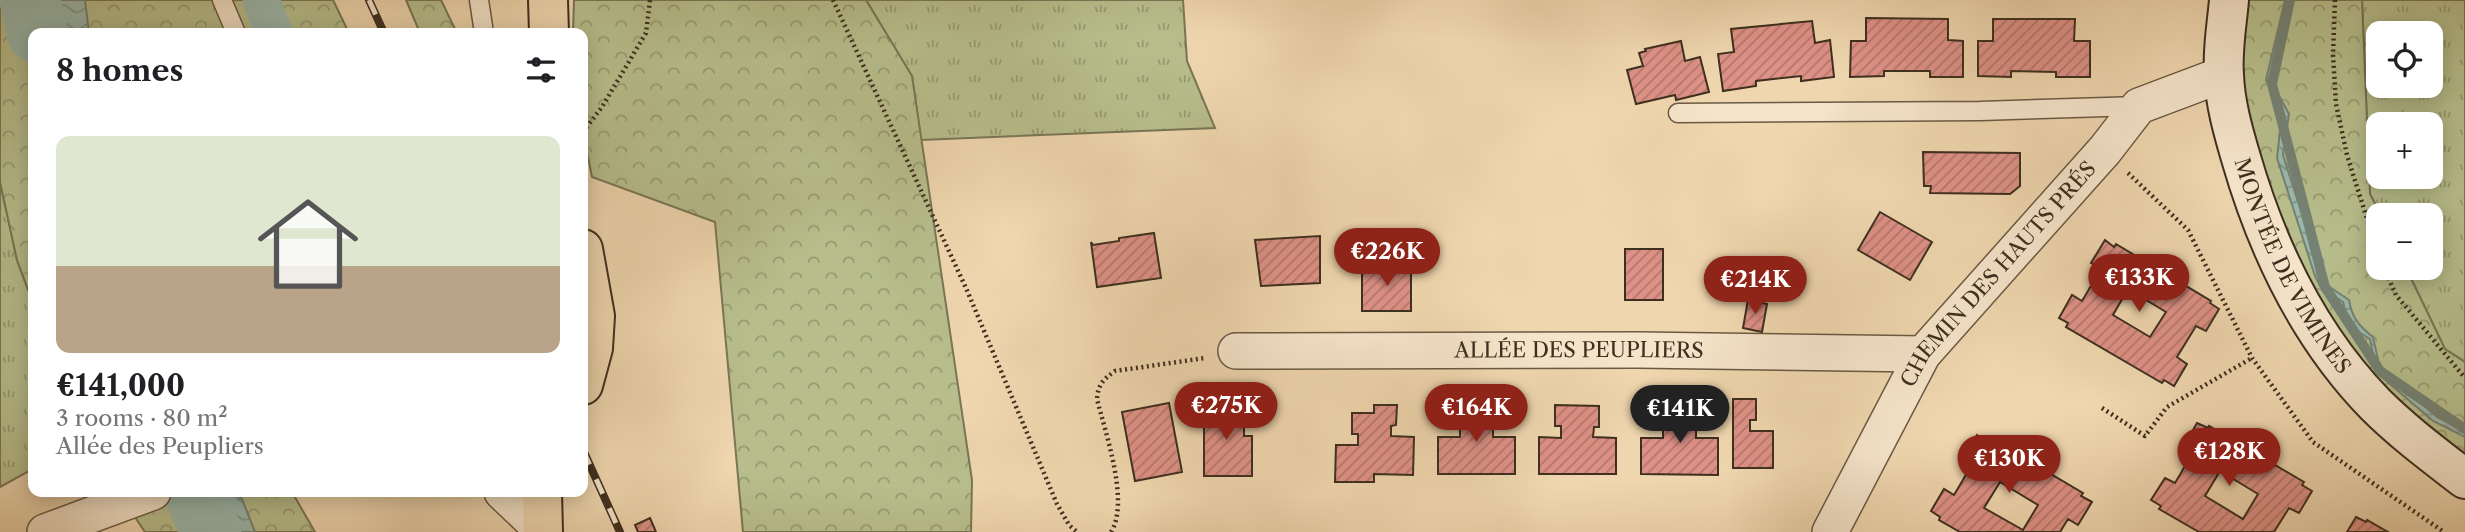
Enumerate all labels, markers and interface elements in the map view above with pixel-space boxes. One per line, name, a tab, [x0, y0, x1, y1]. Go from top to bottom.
map controls	[2366, 21, 2443, 280]
button: locate	[2366, 21, 2443, 98]
icon: filters	[522, 51, 560, 89]
text: 8 homes	[56, 52, 183, 89]
button: +	[2366, 112, 2443, 189]
street label: MONTÉE DE VIMINES	[2230, 155, 2356, 378]
street label: CHEMIN DES HAUTS PRÉS	[1895, 156, 2101, 391]
icon: home	[245, 181, 371, 307]
button: −	[2366, 203, 2443, 280]
pin: €226K	[1338, 229, 1436, 288]
text: €226K	[1350, 237, 1424, 265]
pin: €133K	[2090, 254, 2188, 314]
pin: €214K	[1706, 256, 1804, 316]
text: €133K	[2104, 263, 2174, 291]
text: €214K	[1720, 265, 1790, 293]
street label: ALLÉE DES PEUPLIERS	[1453, 337, 1704, 363]
text: €141,000	[56, 367, 185, 404]
pin: €275K	[1177, 382, 1275, 442]
pin: €164K	[1427, 384, 1525, 444]
pin: €141K	[1631, 386, 1729, 445]
text: €275K	[1190, 391, 1262, 419]
text: €164K	[1441, 393, 1511, 421]
text: €141K	[1646, 394, 1714, 422]
text: 3 rooms · 80 m²	[56, 404, 228, 432]
pin: €128K	[2180, 428, 2278, 488]
text: Allée des Peupliers	[56, 432, 264, 460]
pin: €130K	[1960, 435, 2058, 495]
text: €128K	[2193, 437, 2265, 465]
text: €130K	[1974, 444, 2045, 472]

